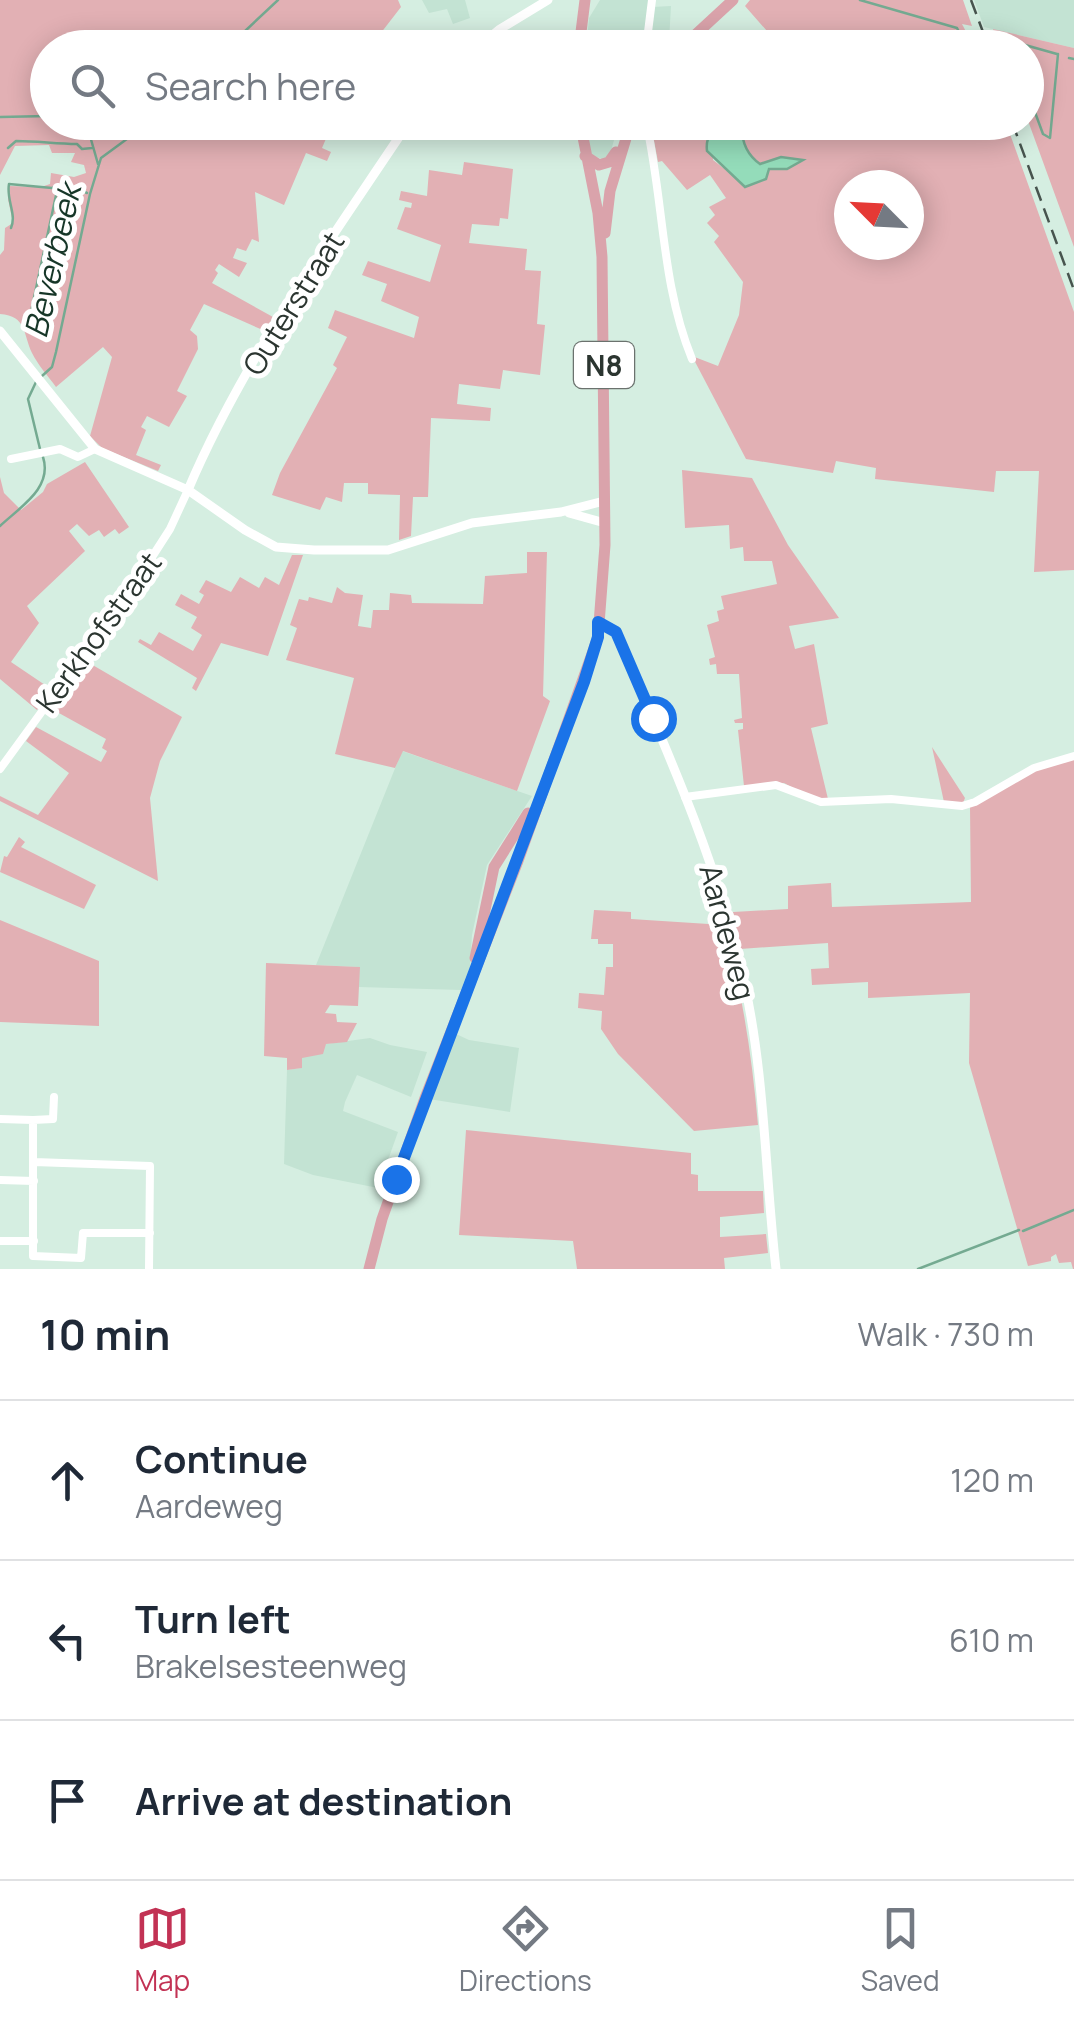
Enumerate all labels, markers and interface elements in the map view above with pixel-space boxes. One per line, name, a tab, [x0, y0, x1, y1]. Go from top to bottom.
search box	[30, 30, 1044, 140]
icon: search	[65, 58, 120, 113]
text: Search here	[145, 59, 356, 111]
north arrow	[834, 170, 924, 260]
water label: Beverbeek	[13, 176, 92, 342]
street label: Outerstraat	[233, 223, 353, 383]
road number: N8	[574, 342, 634, 388]
street label: Kerkhofstraat	[26, 543, 170, 721]
route start	[631, 696, 677, 742]
street label: Aardeweg	[690, 860, 766, 1004]
route end	[374, 1157, 420, 1203]
text: 10 min	[40, 1305, 170, 1363]
text: Walk · 730 m	[858, 1312, 1034, 1356]
text: Continue	[135, 1432, 308, 1484]
icon: ahead	[40, 1453, 95, 1508]
text: 120 m	[950, 1458, 1034, 1502]
text: Aardeweg	[135, 1484, 283, 1528]
text: Turn left	[135, 1592, 291, 1644]
icon: left	[40, 1613, 95, 1668]
text: 610 m	[949, 1618, 1034, 1662]
text: Brakelsesteenweg	[135, 1644, 407, 1688]
icon: arrive	[40, 1773, 95, 1828]
text: Arrive at destination	[135, 1774, 512, 1826]
tab: Map	[134, 1901, 190, 1999]
tab: Directions	[459, 1901, 592, 1999]
tab: Saved	[861, 1901, 940, 1999]

